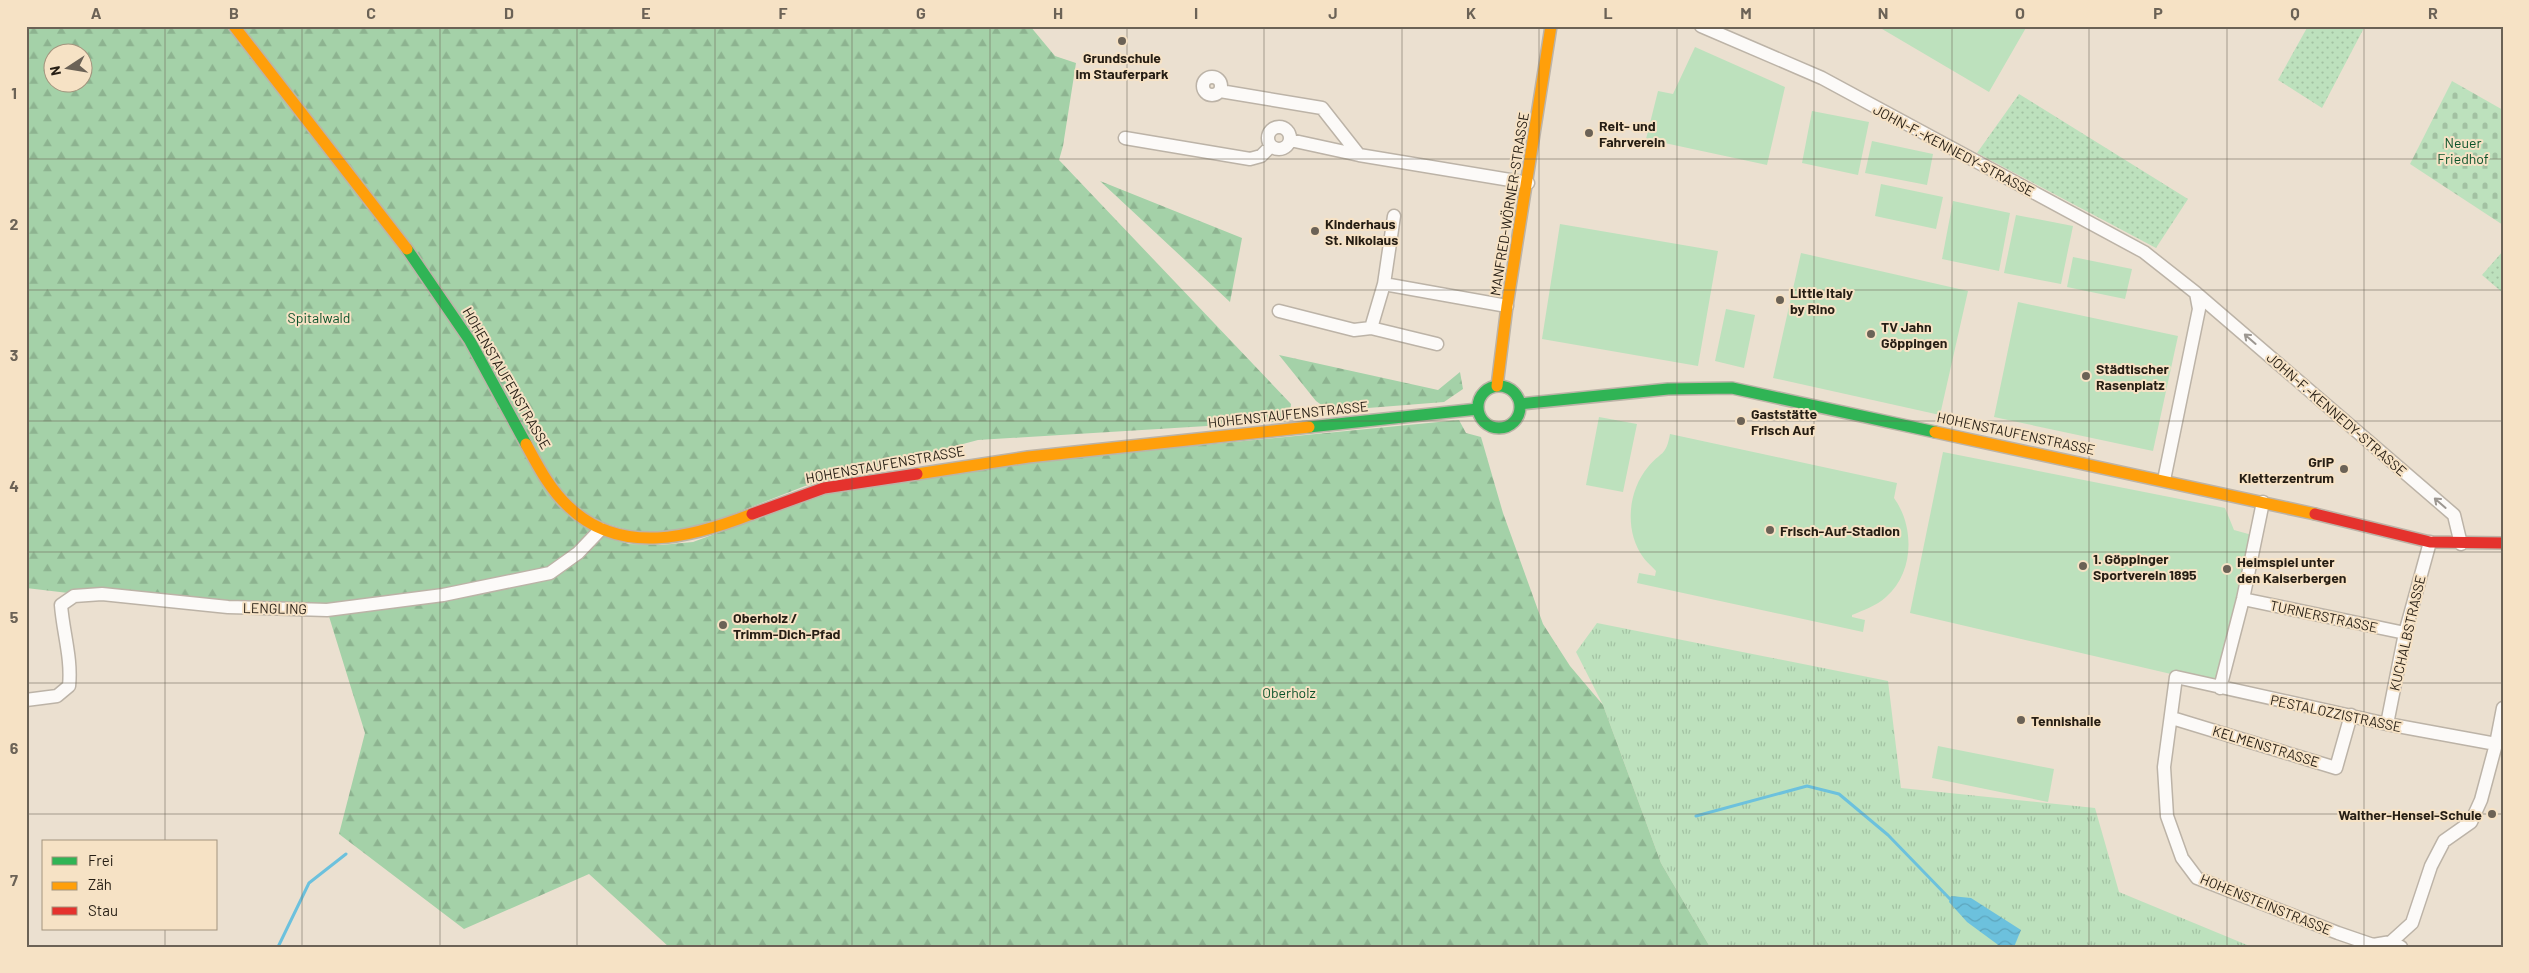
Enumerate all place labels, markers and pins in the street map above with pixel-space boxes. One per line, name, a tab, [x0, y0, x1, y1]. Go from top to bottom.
marker: Grundschule im Stauferpark	[1116, 35, 1128, 47]
place label: Grundschule im Stauferpark	[1076, 49, 1169, 82]
place label: Reit- und Fahrverein	[1599, 117, 1665, 150]
marker: Reit- und Fahrverein	[1583, 127, 1595, 139]
place label: Kinderhaus St. Nikolaus	[1325, 215, 1398, 248]
marker: Kinderhaus St. Nikolaus	[1309, 225, 1321, 237]
place label: Little Italy by Rino	[1790, 284, 1853, 317]
marker: Little Italy by Rino	[1774, 294, 1786, 306]
place label: TV Jahn Göppingen	[1881, 318, 1947, 351]
marker: TV Jahn Göppingen	[1865, 328, 1877, 340]
place label: Städtischer Rasenplatz	[2096, 360, 2170, 393]
marker: Städtischer Rasenplatz	[2080, 370, 2092, 382]
place label: Gaststätte Frisch Auf	[1751, 405, 1818, 438]
marker: Gaststätte Frisch Auf	[1735, 415, 1747, 427]
place label: GriP Kletterzentrum	[2239, 453, 2334, 486]
marker: GriP Kletterzentrum	[2338, 463, 2350, 475]
place label: Frisch-Auf-Stadion	[1780, 522, 1900, 539]
marker: Frisch-Auf-Stadion	[1764, 524, 1776, 536]
place label: 1. Göppinger Sportverein 1895	[2093, 550, 2197, 583]
place label: Heimspiel unter den Kaiserbergen	[2237, 553, 2346, 586]
marker: 1. Göppinger Sportverein 1895	[2077, 560, 2089, 572]
marker: Heimspiel unter den Kaiserbergen	[2221, 563, 2233, 575]
place label: Oberholz / Trimm-Dich-Pfad	[733, 609, 841, 642]
marker: Oberholz / Trimm-Dich-Pfad	[717, 619, 729, 631]
place label: Tennishalle	[2031, 712, 2101, 729]
marker: Tennishalle	[2015, 714, 2027, 726]
place label: Walther-Hensel-Schule	[2338, 806, 2482, 823]
marker: Walther-Hensel-Schule	[2486, 808, 2498, 820]

